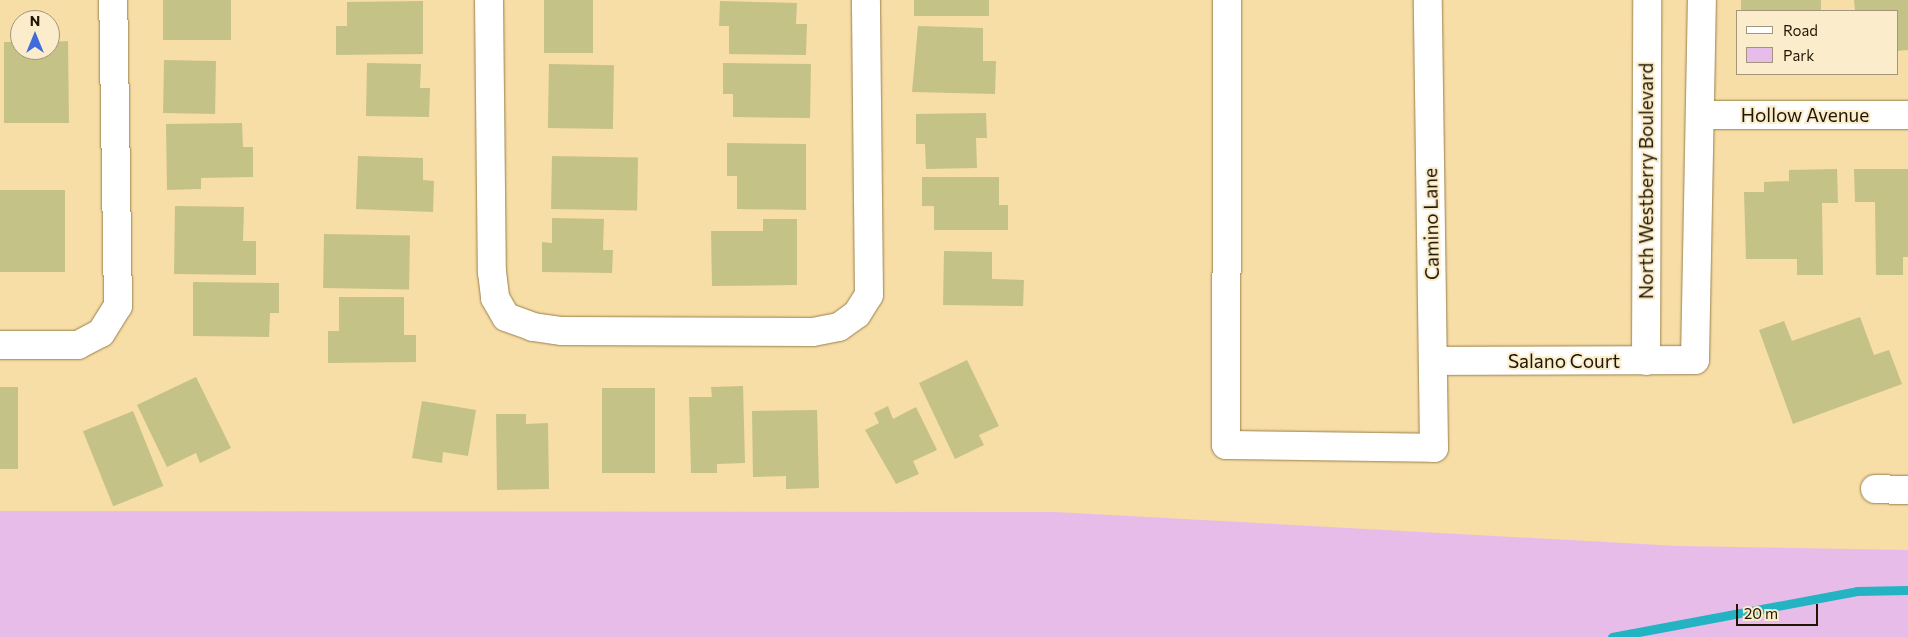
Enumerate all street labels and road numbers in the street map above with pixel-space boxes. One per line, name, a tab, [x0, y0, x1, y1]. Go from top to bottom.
street label: North Westberry Boulevard	[1635, 63, 1657, 299]
street label: Hollow Avenue	[1741, 104, 1869, 126]
street label: Camino Lane	[1419, 168, 1443, 280]
street label: Salano Court	[1508, 350, 1620, 372]

